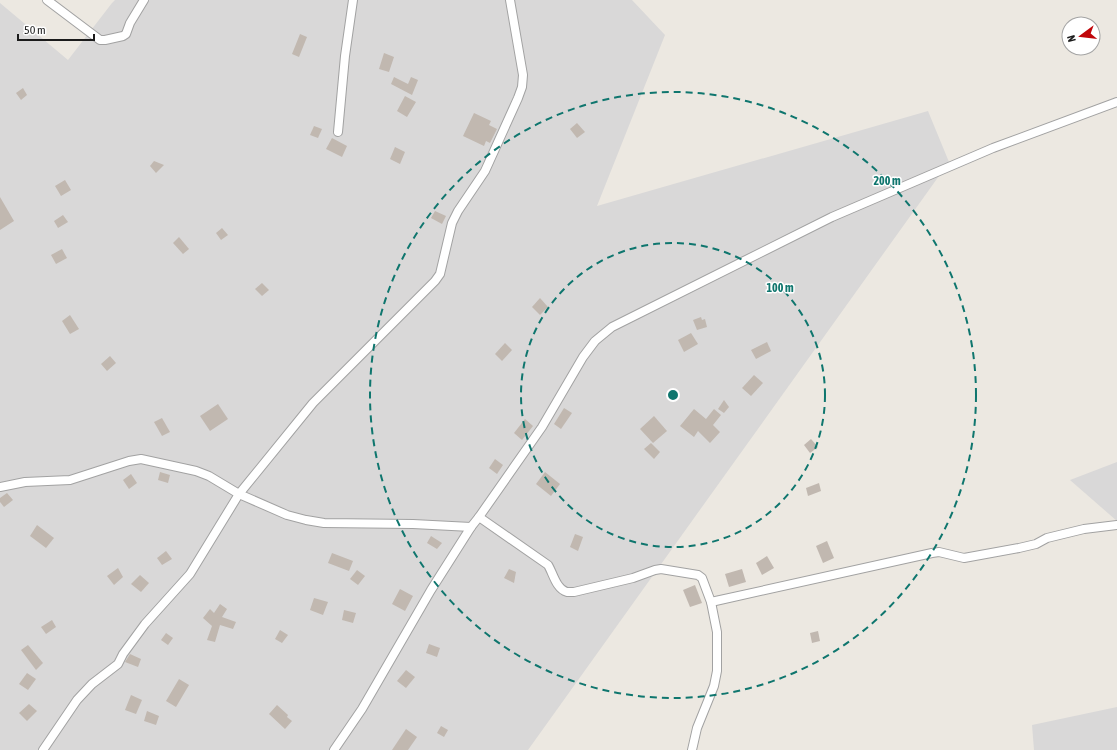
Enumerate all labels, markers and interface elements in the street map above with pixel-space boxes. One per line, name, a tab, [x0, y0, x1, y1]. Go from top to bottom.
scale bar	[18, 16, 94, 42]
north arrow	[1061, 16, 1101, 56]
text: 50 m	[24, 23, 46, 37]
text: N	[1065, 34, 1078, 43]
text: 200 m	[873, 174, 901, 188]
text: 100 m	[766, 281, 794, 295]
centre of rings	[666, 388, 680, 402]

